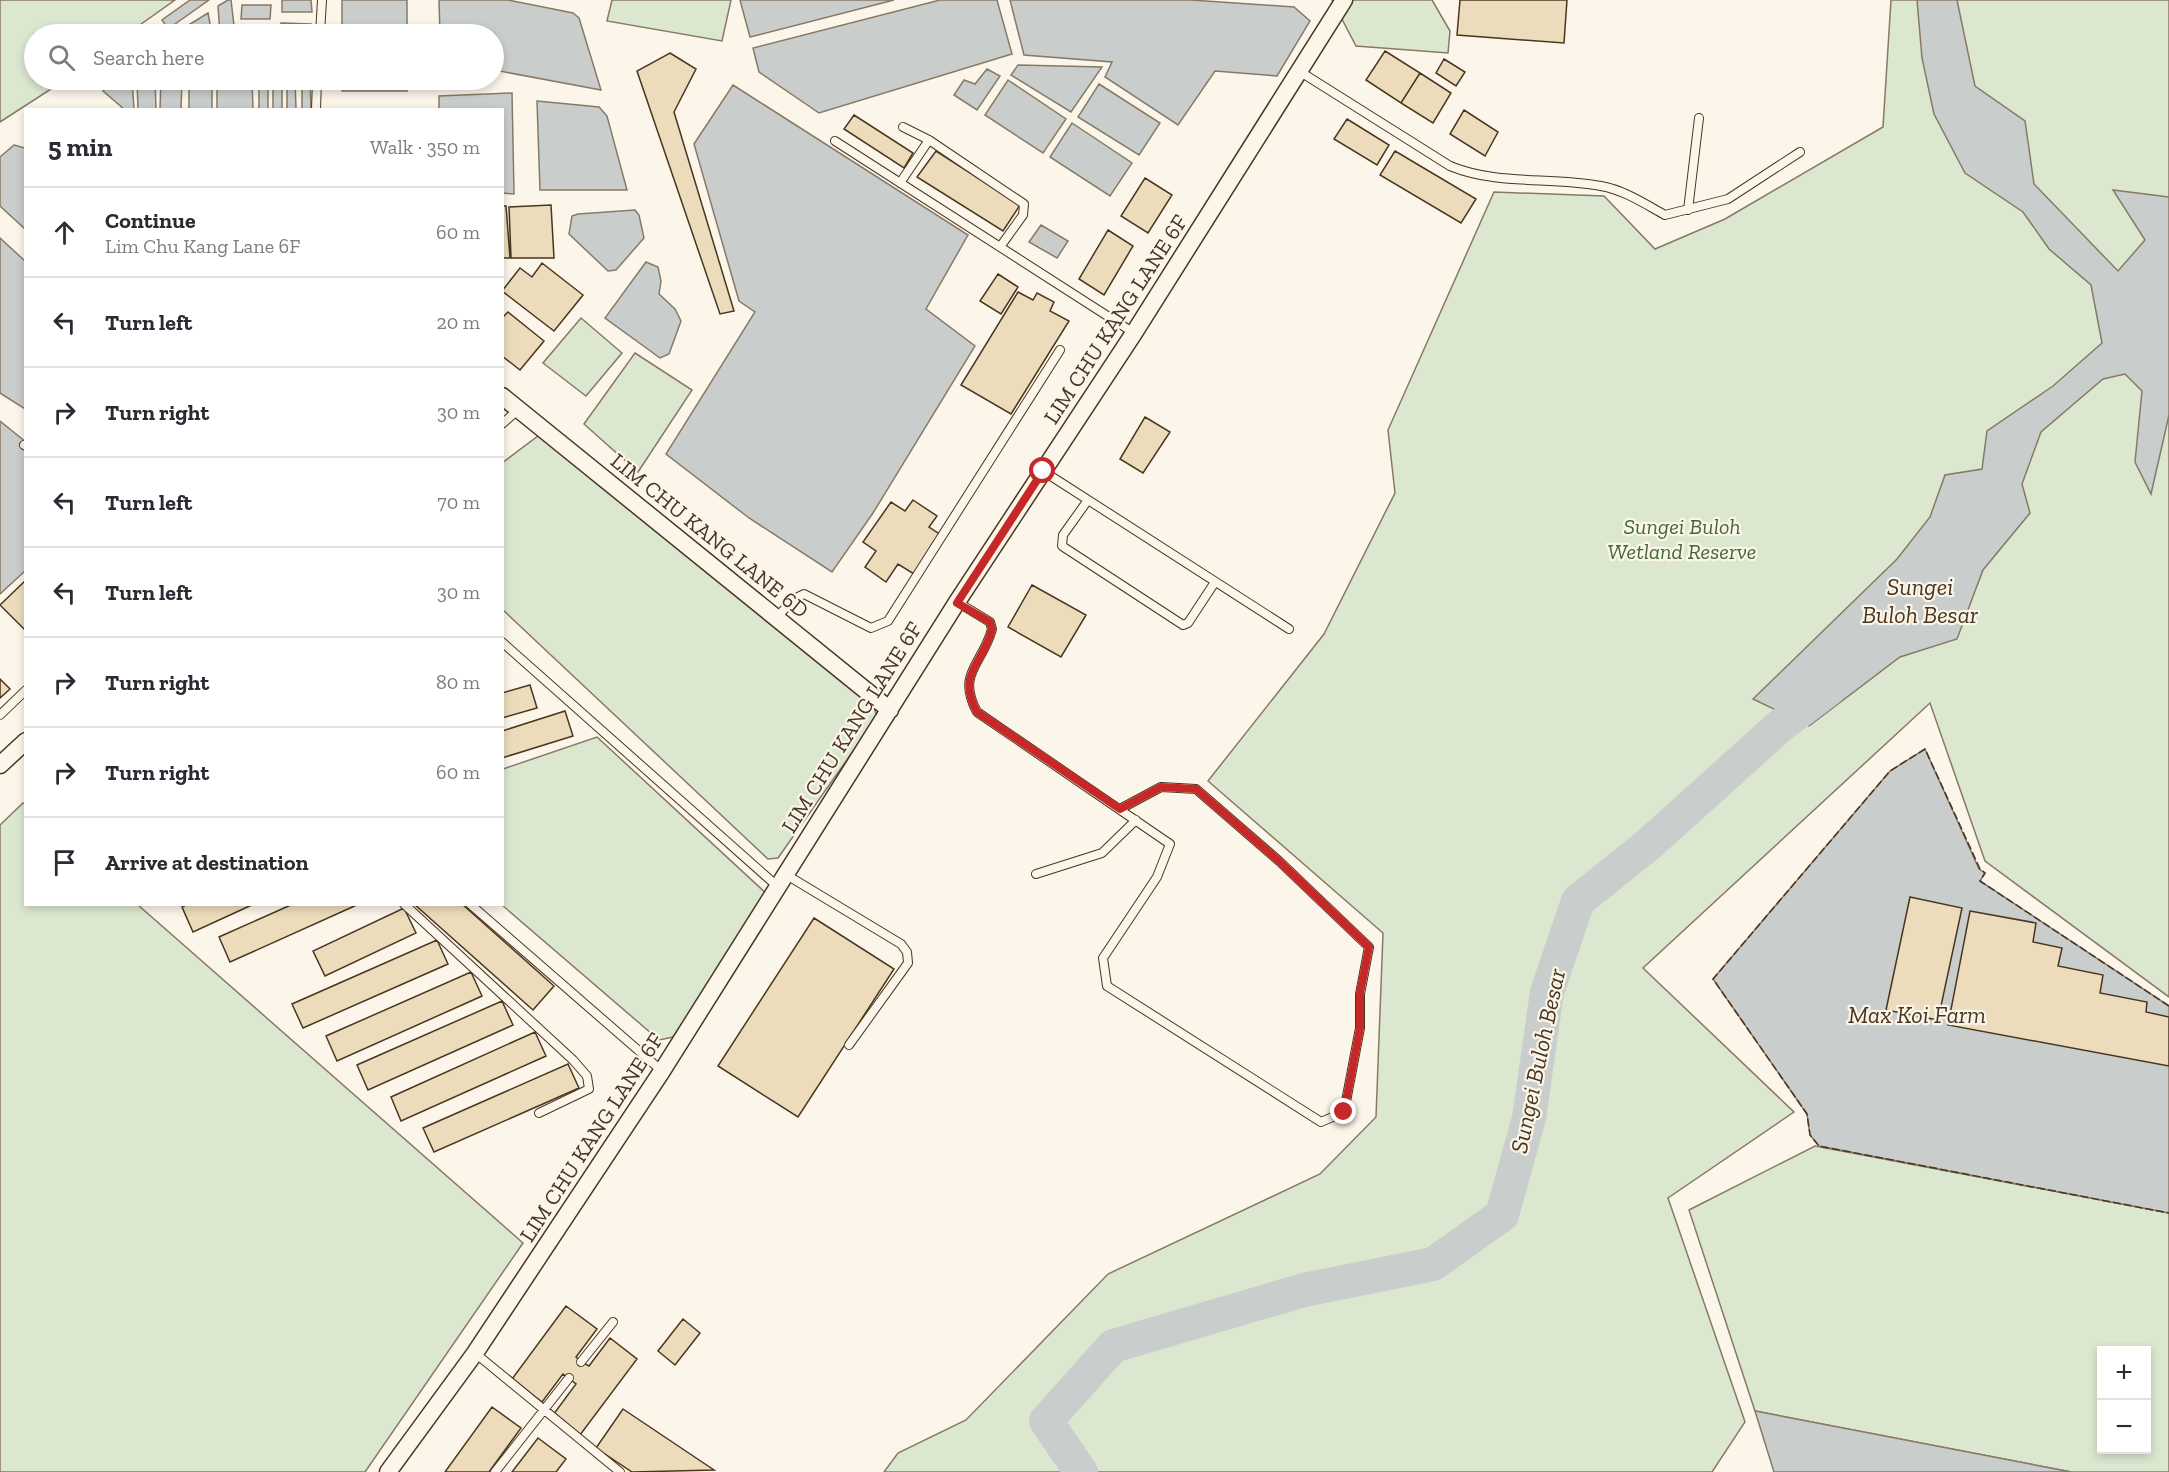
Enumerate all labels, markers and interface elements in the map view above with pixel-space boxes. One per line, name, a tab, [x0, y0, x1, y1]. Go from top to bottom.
search box	[24, 24, 504, 90]
icon: search	[45, 41, 78, 74]
text: Search here	[93, 44, 204, 71]
text: 5 min	[48, 131, 112, 163]
text: Walk · 350 m	[370, 135, 480, 159]
text: Continue	[105, 207, 196, 234]
street label: LIM CHU KANG LANE 6F	[1038, 210, 1193, 429]
icon: ahead	[48, 216, 81, 249]
text: 60 m	[436, 220, 480, 244]
text: Lim Chu Kang Lane 6F	[105, 234, 300, 258]
icon: left	[48, 306, 81, 339]
text: Turn left	[105, 309, 192, 336]
text: 20 m	[436, 310, 480, 334]
icon: right	[48, 396, 81, 429]
text: Turn right	[105, 399, 209, 426]
text: 30 m	[437, 400, 480, 424]
street label: LIM CHU KANG LANE 6D	[605, 447, 814, 624]
route start	[1029, 457, 1055, 483]
icon: left	[48, 486, 81, 519]
text: Turn left	[105, 489, 192, 516]
text: 70 m	[437, 490, 480, 514]
park label: Sungei Buloh Wetland Reserve	[1608, 513, 1756, 565]
water label: Sungei Buloh Besar	[1862, 572, 1979, 629]
icon: left	[48, 576, 81, 609]
text: Turn left	[105, 579, 192, 606]
text: 30 m	[437, 580, 480, 604]
street label: LIM CHU KANG LANE 6F	[775, 617, 928, 838]
icon: right	[48, 666, 81, 699]
text: Turn right	[105, 669, 209, 696]
text: 80 m	[436, 670, 480, 694]
icon: right	[48, 756, 81, 789]
text: Turn right	[105, 759, 209, 786]
text: 60 m	[436, 760, 480, 784]
icon: arrive	[48, 846, 81, 879]
text: Arrive at destination	[105, 849, 308, 876]
water label: Sungei Buloh Besar	[1504, 965, 1571, 1156]
water label: Max Koi Farm	[1848, 1000, 1986, 1029]
street label: LIM CHU KANG LANE 6F	[514, 1028, 669, 1247]
route end	[1330, 1098, 1356, 1124]
map controls	[2097, 1346, 2151, 1454]
button: +	[2097, 1346, 2151, 1400]
button: −	[2097, 1400, 2151, 1454]

